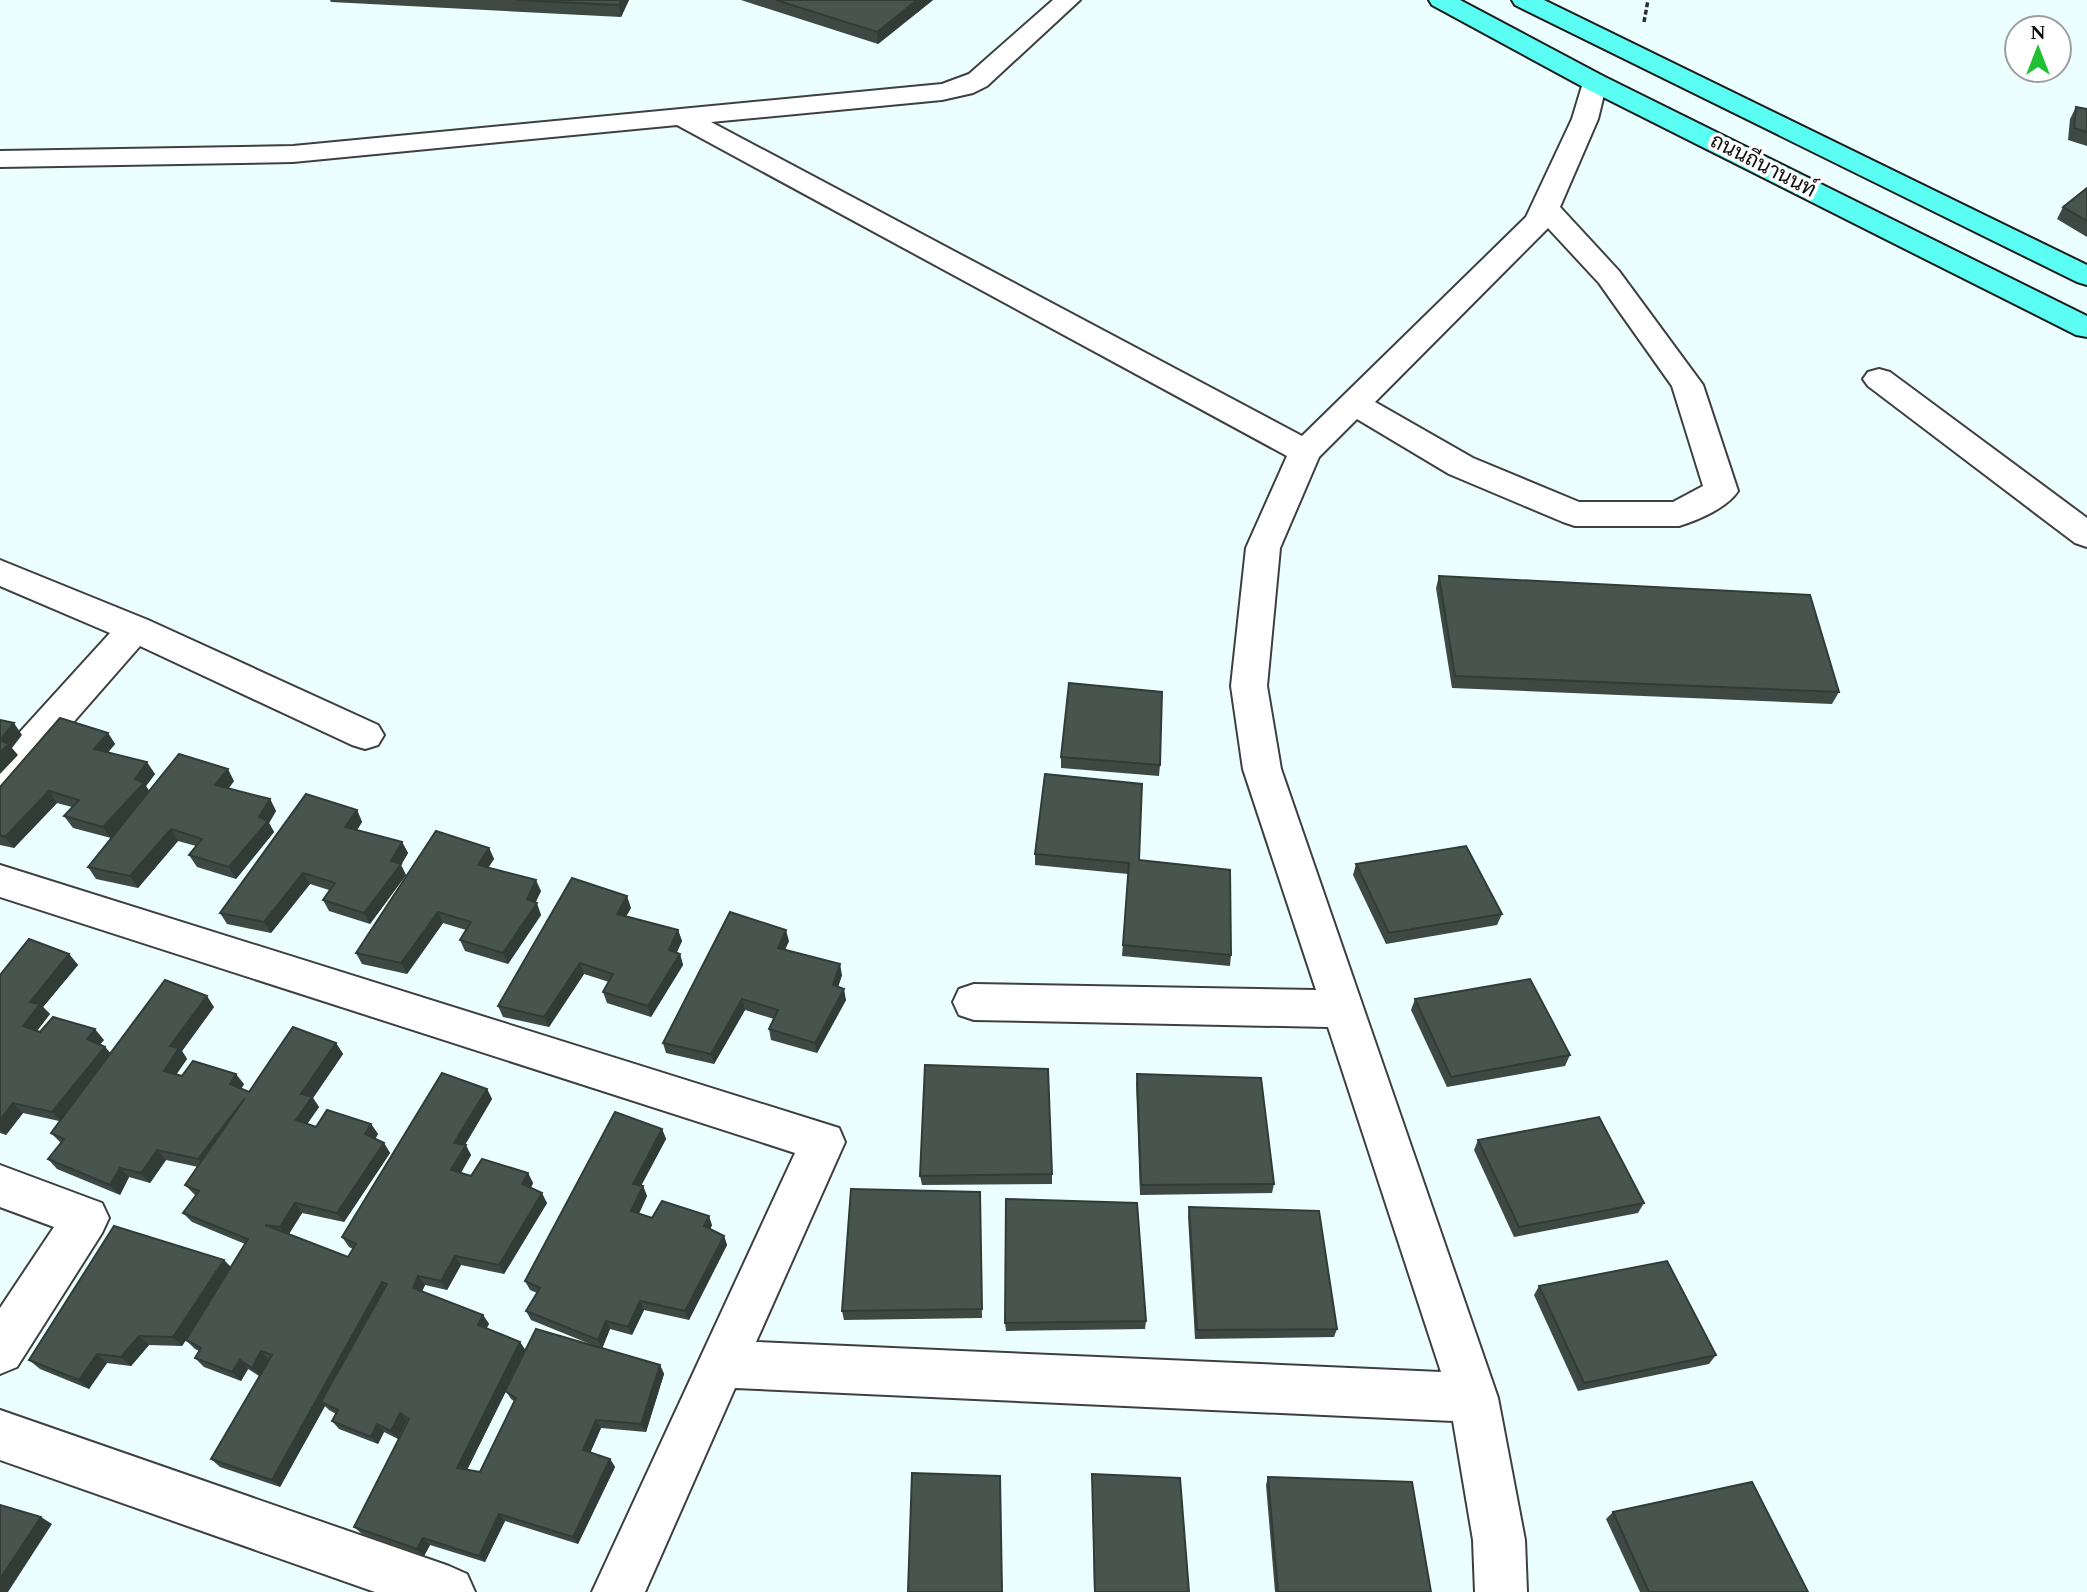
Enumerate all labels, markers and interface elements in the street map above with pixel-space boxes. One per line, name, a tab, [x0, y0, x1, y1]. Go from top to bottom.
north arrow	[2003, 14, 2073, 84]
text: N	[2030, 19, 2046, 48]
street label: ถนนถีนานนท์	[1704, 126, 1822, 206]

